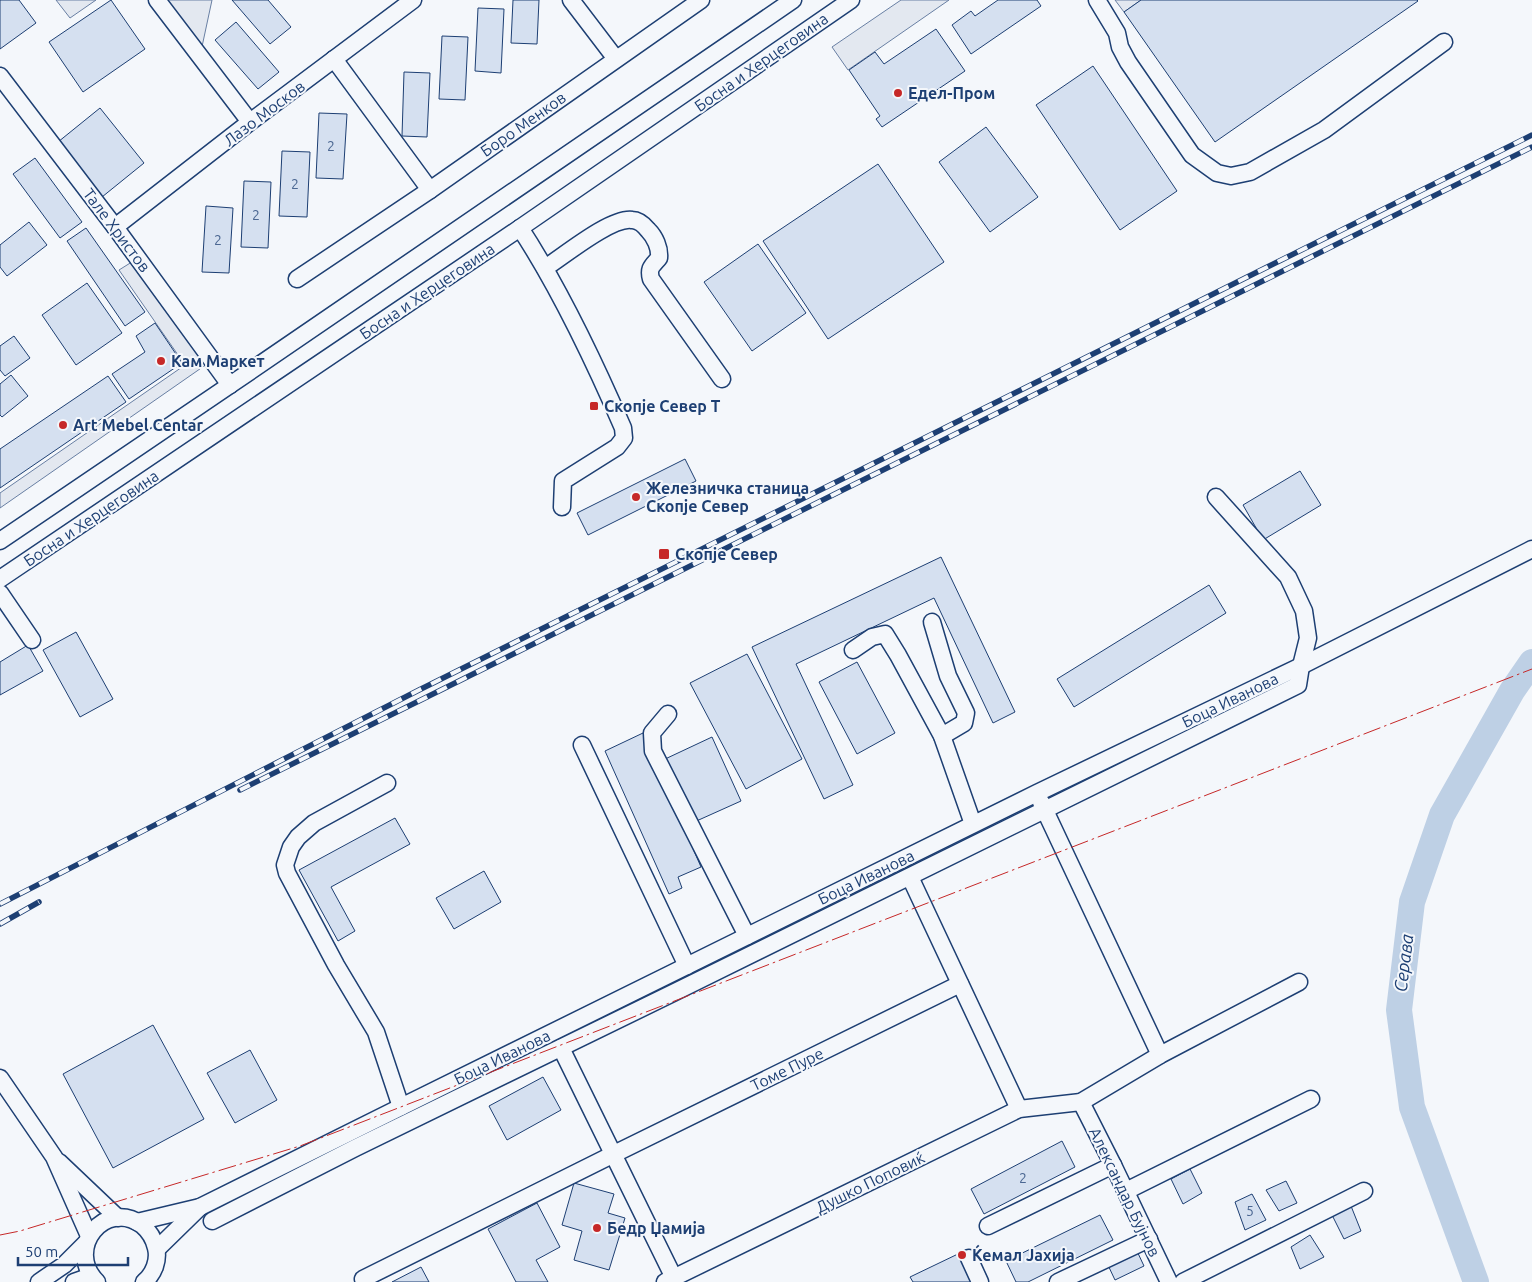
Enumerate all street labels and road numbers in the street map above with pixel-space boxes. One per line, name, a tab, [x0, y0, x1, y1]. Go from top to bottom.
street label: Босна и Херцеговина	[691, 9, 831, 115]
street label: Лазо Москов	[220, 77, 308, 149]
street label: Боро Менков	[477, 88, 569, 160]
street label: Тале Христов	[80, 185, 154, 275]
street label: Босна и Херцеговина	[356, 239, 498, 343]
street label: Босна и Херцеговина	[20, 466, 162, 570]
street label: Боца Иванова	[1179, 669, 1281, 731]
street label: Боца Иванова	[815, 846, 917, 908]
street label: Боца Иванова	[451, 1026, 553, 1088]
street label: Томе Пуре	[748, 1044, 826, 1094]
street label: Александар Бујнов	[1086, 1124, 1164, 1260]
street label: Душко Поповиќ	[813, 1148, 927, 1216]

